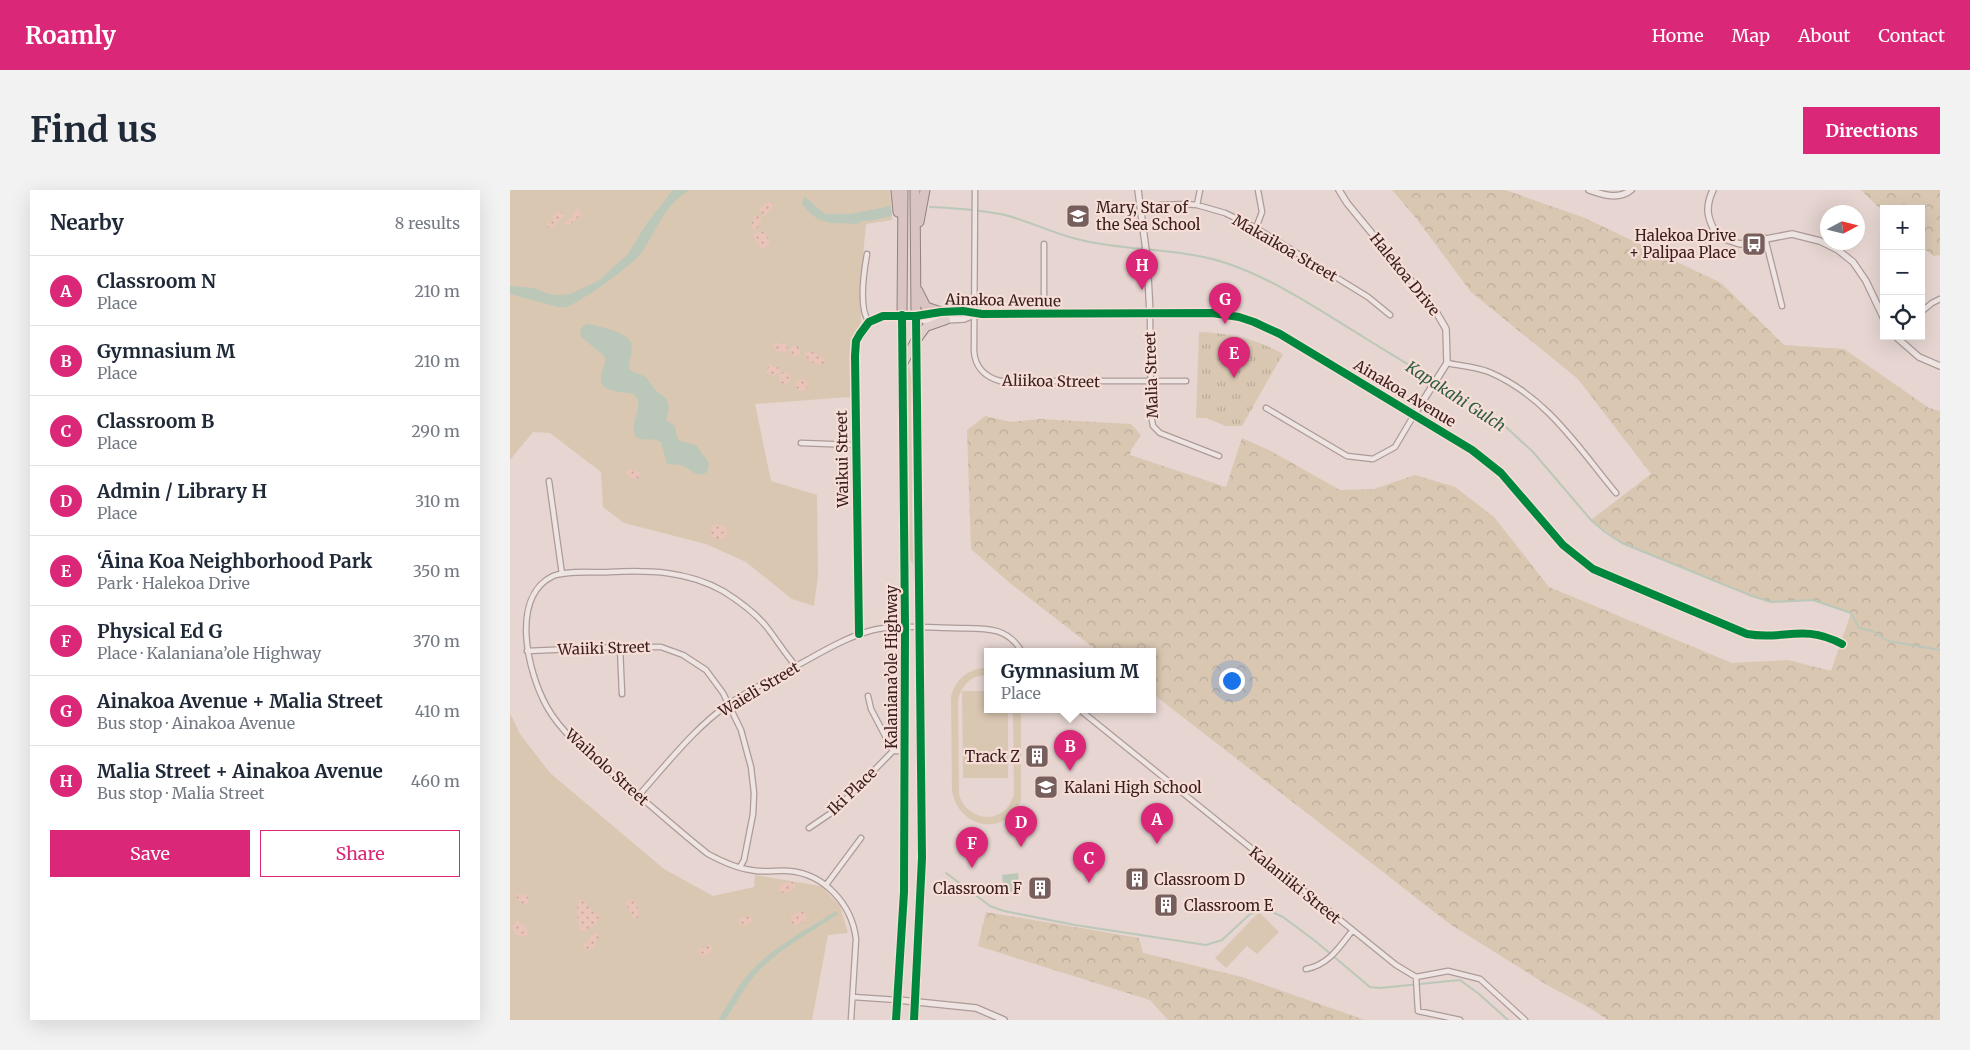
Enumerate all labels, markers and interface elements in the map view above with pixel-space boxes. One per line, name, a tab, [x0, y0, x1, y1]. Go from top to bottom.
text: Roamly	[25, 20, 116, 51]
text: Home	[1652, 24, 1704, 47]
text: Map	[1732, 24, 1770, 47]
text: About	[1798, 24, 1850, 47]
text: Contact	[1878, 24, 1945, 47]
button: Directions	[1803, 107, 1940, 154]
text: Find us	[30, 108, 157, 152]
place label: Mary, Star of the Sea School	[1096, 198, 1201, 234]
school or university icon: Mary, Star of the Sea School	[1065, 203, 1091, 229]
north arrow	[1820, 205, 1865, 250]
map controls	[1880, 205, 1925, 340]
button: +	[1880, 205, 1925, 250]
text: Nearby	[50, 209, 124, 236]
street label: Makaikoa Street	[1229, 210, 1341, 286]
text: 8 results	[395, 213, 460, 233]
place label: Halekoa Drive + Palipaa Place	[1629, 226, 1736, 262]
street label: Halekoa Drive	[1366, 229, 1444, 319]
bus stop icon: Halekoa Drive + Palipaa Place	[1741, 231, 1767, 257]
pin: H	[1126, 249, 1158, 290]
button: −	[1880, 250, 1925, 295]
text: Classroom N	[97, 269, 216, 293]
text: A	[60, 281, 72, 301]
text: 210 m	[415, 281, 460, 301]
pin: G	[1209, 283, 1241, 324]
street label: Ainakoa Avenue	[944, 289, 1061, 311]
text: Place	[97, 293, 137, 313]
button: locate	[1880, 295, 1925, 340]
street label: Malia Street	[1140, 331, 1162, 419]
pin: E	[1218, 337, 1250, 378]
text: Gymnasium M	[97, 339, 235, 363]
text: B	[60, 351, 72, 371]
text: 210 m	[415, 351, 460, 371]
street label: Ainakoa Avenue	[1350, 355, 1460, 431]
water label: Kapakahi Gulch	[1401, 356, 1510, 436]
text: Place	[97, 363, 137, 383]
street label: Aliikoa Street	[1001, 371, 1100, 391]
text: Classroom B	[97, 409, 214, 433]
street label: Waikui Street	[832, 410, 852, 509]
text: C	[61, 421, 71, 441]
text: 290 m	[411, 421, 460, 441]
text: Place	[97, 433, 137, 453]
text: Admin / Library H	[97, 479, 267, 503]
text: D	[60, 491, 72, 511]
text: 310 m	[415, 491, 460, 511]
text: Place	[97, 503, 137, 523]
text: ‘Āina Koa Neighborhood Park	[97, 549, 372, 573]
text: E	[61, 561, 71, 581]
text: 350 m	[413, 561, 460, 581]
text: Park · Halekoa Drive	[97, 573, 250, 593]
street label: Kalaniana’ole Highway	[882, 585, 901, 749]
text: Physical Ed G	[97, 619, 222, 643]
text: F	[61, 631, 71, 651]
text: 370 m	[413, 631, 460, 651]
street label: Waiiki Street	[556, 637, 651, 659]
text: Place · Kalaniana’ole Highway	[97, 643, 321, 663]
popup	[984, 648, 1156, 713]
street label: Waieli Street	[714, 657, 803, 721]
text: Gymnasium M	[1001, 659, 1139, 683]
your location	[1219, 668, 1245, 694]
text: Place	[1001, 683, 1041, 703]
text: Ainakoa Avenue + Malia Street	[97, 689, 383, 713]
text: G	[60, 701, 72, 721]
text: 410 m	[415, 701, 460, 721]
text: Bus stop · Ainakoa Avenue	[97, 713, 295, 733]
street label: Waiholo Street	[561, 724, 653, 809]
pin: B	[1054, 730, 1086, 771]
building icon: Track Z	[1024, 743, 1050, 769]
place label: Track Z	[965, 747, 1020, 766]
text: Malia Street + Ainakoa Avenue	[97, 759, 383, 783]
street label: Iki Place	[823, 763, 881, 819]
text: H	[59, 771, 73, 791]
text: 460 m	[411, 771, 460, 791]
school or university icon: Kalani High School	[1033, 774, 1059, 800]
place label: Kalani High School	[1064, 778, 1202, 797]
text: Bus stop · Malia Street	[97, 783, 264, 803]
pin: A	[1141, 803, 1173, 844]
pin: D	[1005, 806, 1037, 847]
pin: F	[956, 827, 988, 868]
button: Save	[50, 830, 250, 877]
button: Share	[260, 830, 460, 877]
pin: C	[1073, 842, 1105, 883]
street label: Kalaniiki Street	[1245, 842, 1345, 928]
building icon: Classroom D	[1124, 866, 1150, 892]
place label: Classroom D	[1154, 870, 1245, 889]
building icon: Classroom F	[1027, 875, 1053, 901]
place label: Classroom F	[933, 879, 1022, 898]
building icon: Classroom E	[1153, 892, 1179, 918]
place label: Classroom E	[1184, 896, 1274, 915]

